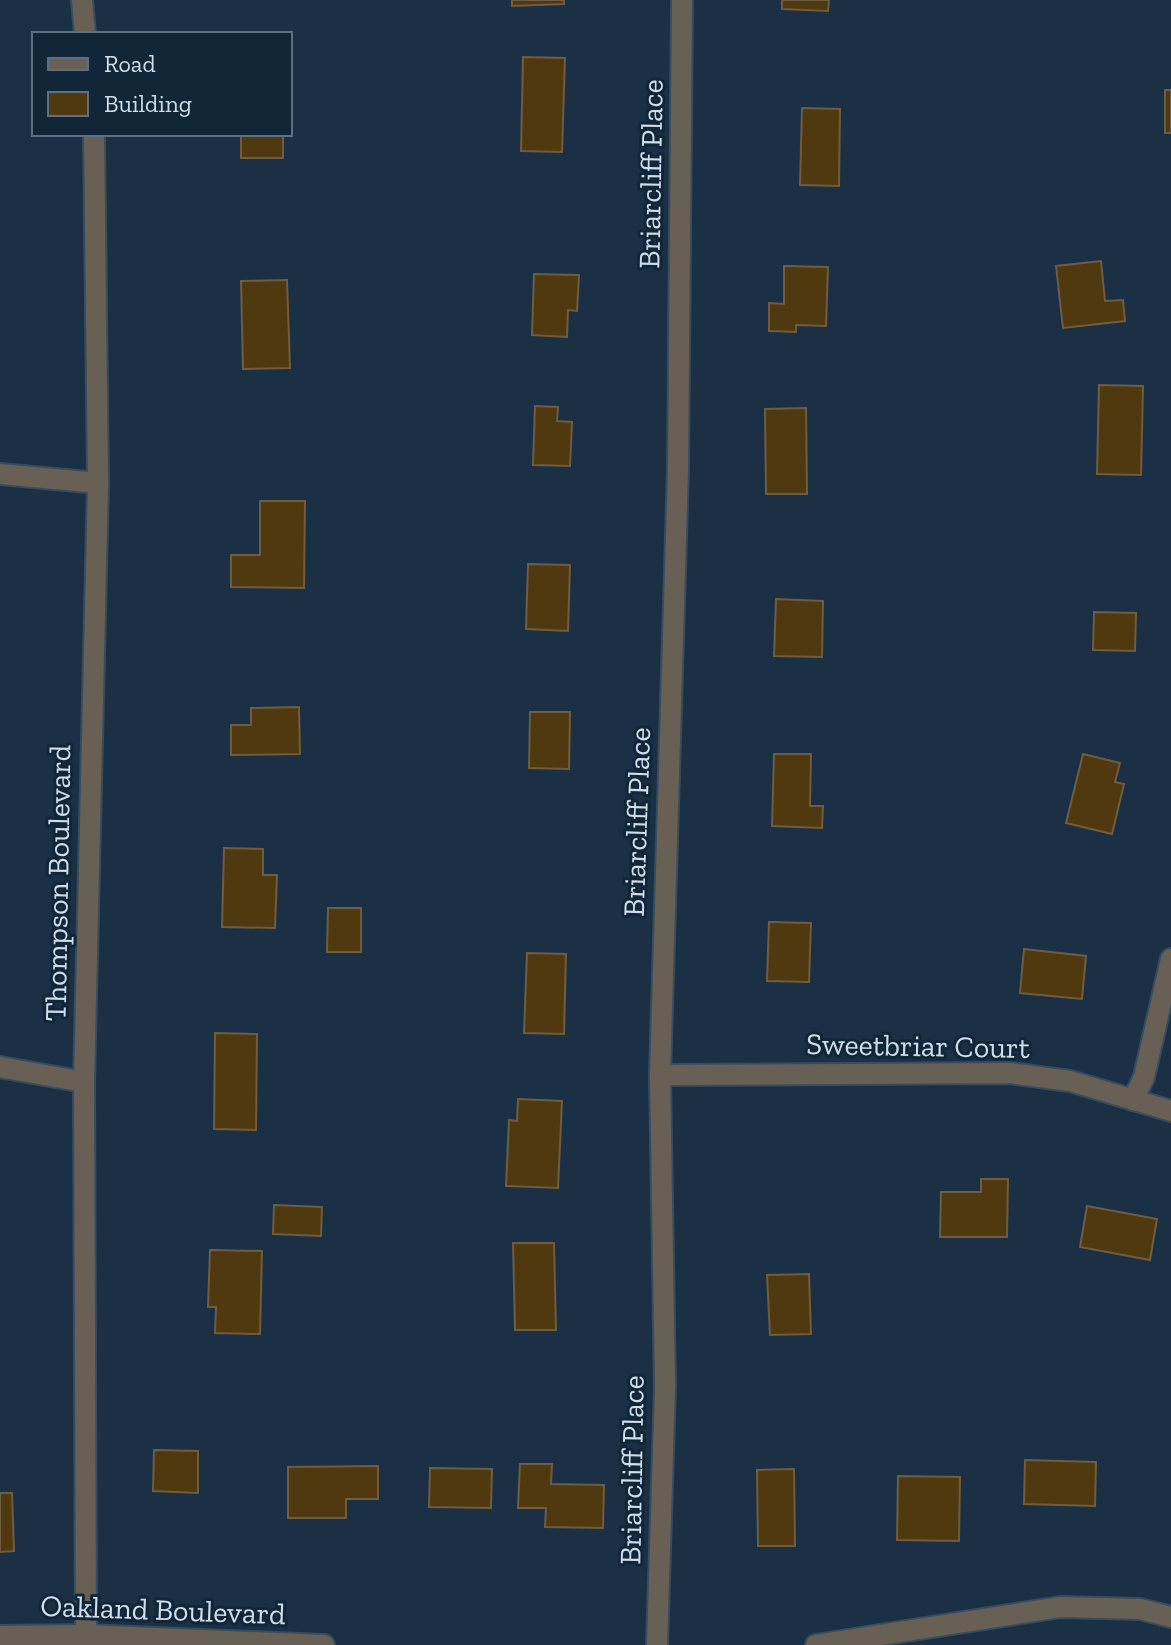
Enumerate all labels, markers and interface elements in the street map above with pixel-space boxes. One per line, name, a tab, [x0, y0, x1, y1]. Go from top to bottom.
legend	[32, 32, 292, 136]
text: Road	[104, 49, 156, 78]
street label: Briarcliff Place	[631, 79, 671, 269]
text: Building	[104, 89, 192, 118]
street label: Briarcliff Place	[616, 727, 658, 917]
street label: Thompson Boulevard	[38, 744, 78, 1022]
street label: Sweetbriar Court	[806, 1026, 1030, 1066]
street label: Briarcliff Place	[612, 1375, 652, 1565]
street label: Oakland Boulevard	[40, 1588, 287, 1632]

